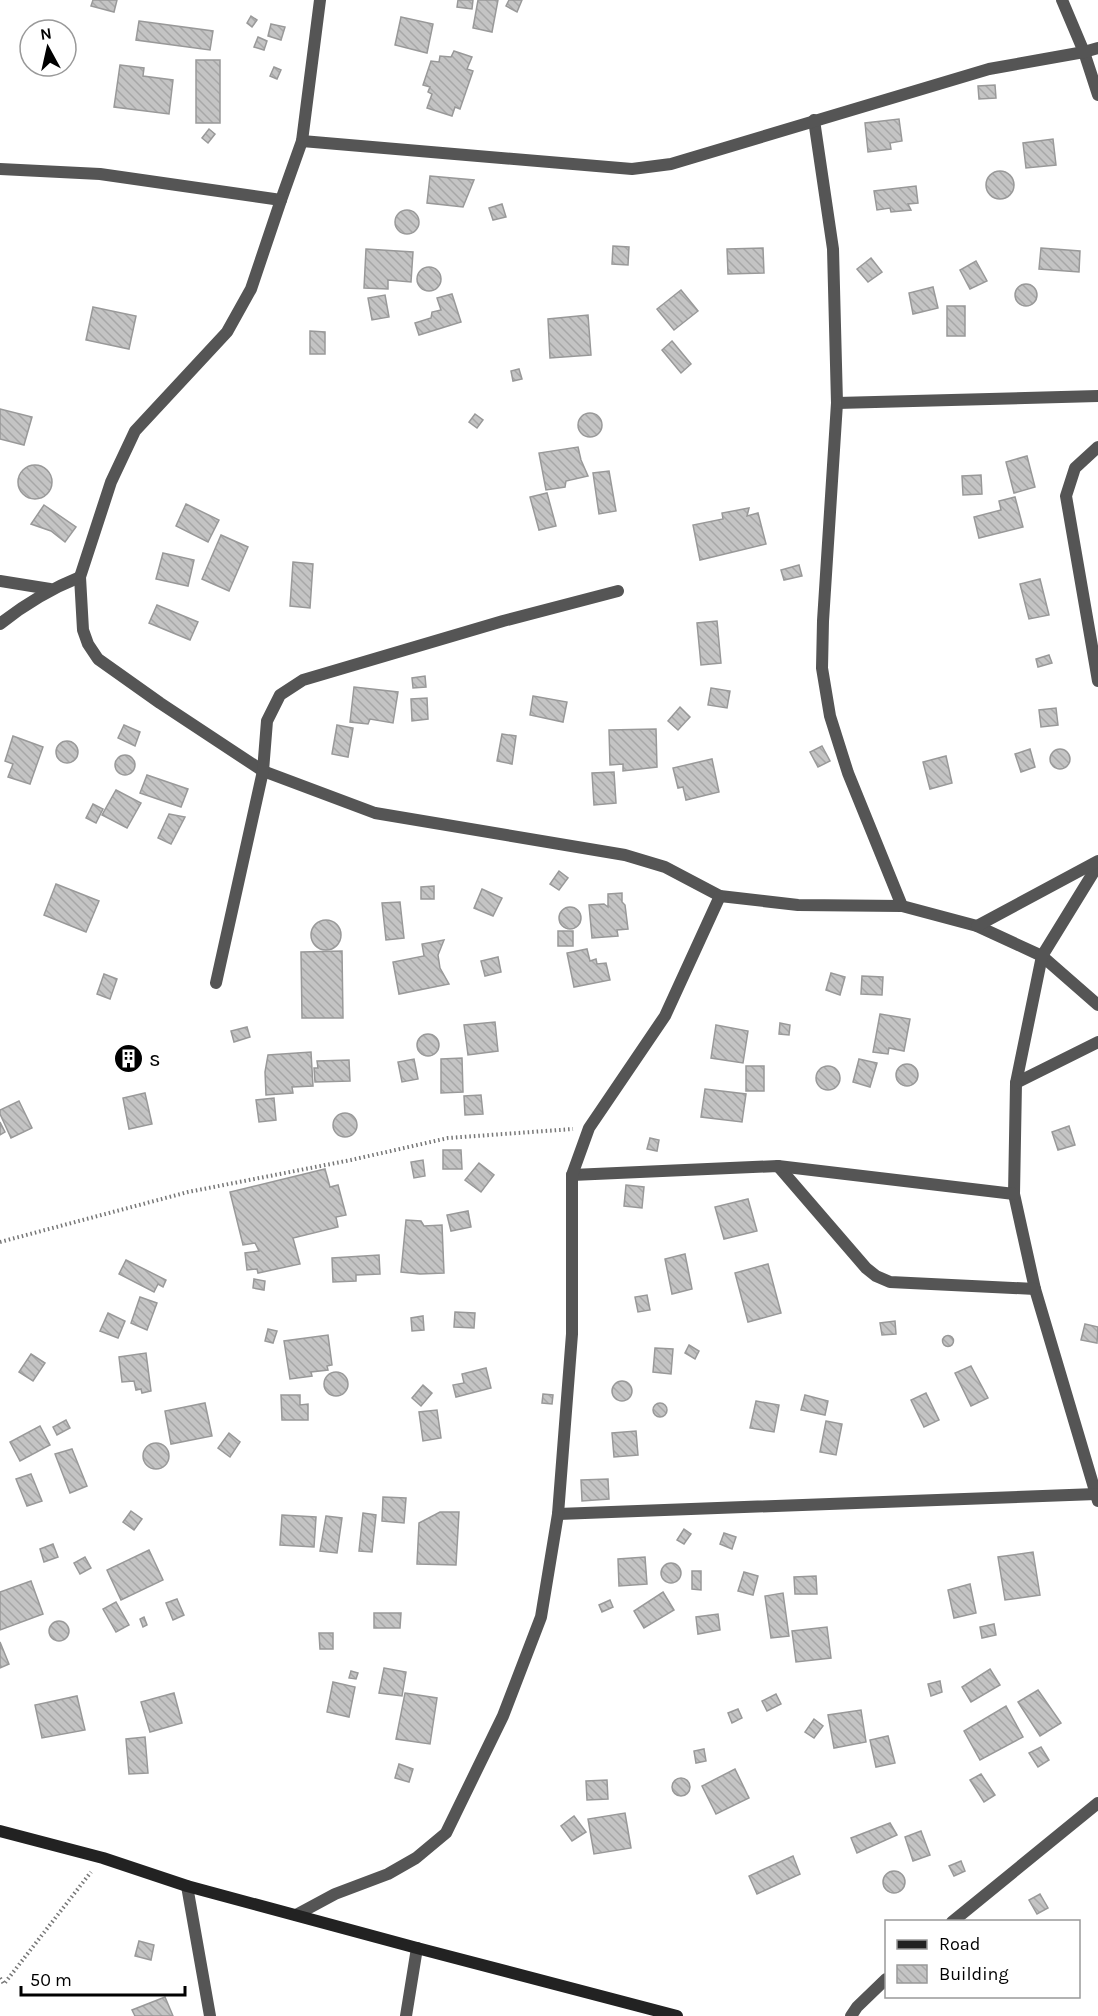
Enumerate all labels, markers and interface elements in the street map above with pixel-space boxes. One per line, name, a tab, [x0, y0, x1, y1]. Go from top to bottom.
north arrow	[18, 18, 78, 78]
text: N	[39, 23, 53, 44]
building icon: s	[112, 1043, 144, 1075]
place label: s	[149, 1046, 161, 1072]
legend	[885, 1920, 1080, 1998]
text: Road	[939, 1933, 980, 1955]
scale bar	[21, 1959, 184, 1997]
text: Building	[939, 1963, 1009, 1985]
text: 50 m	[30, 1969, 72, 1991]

